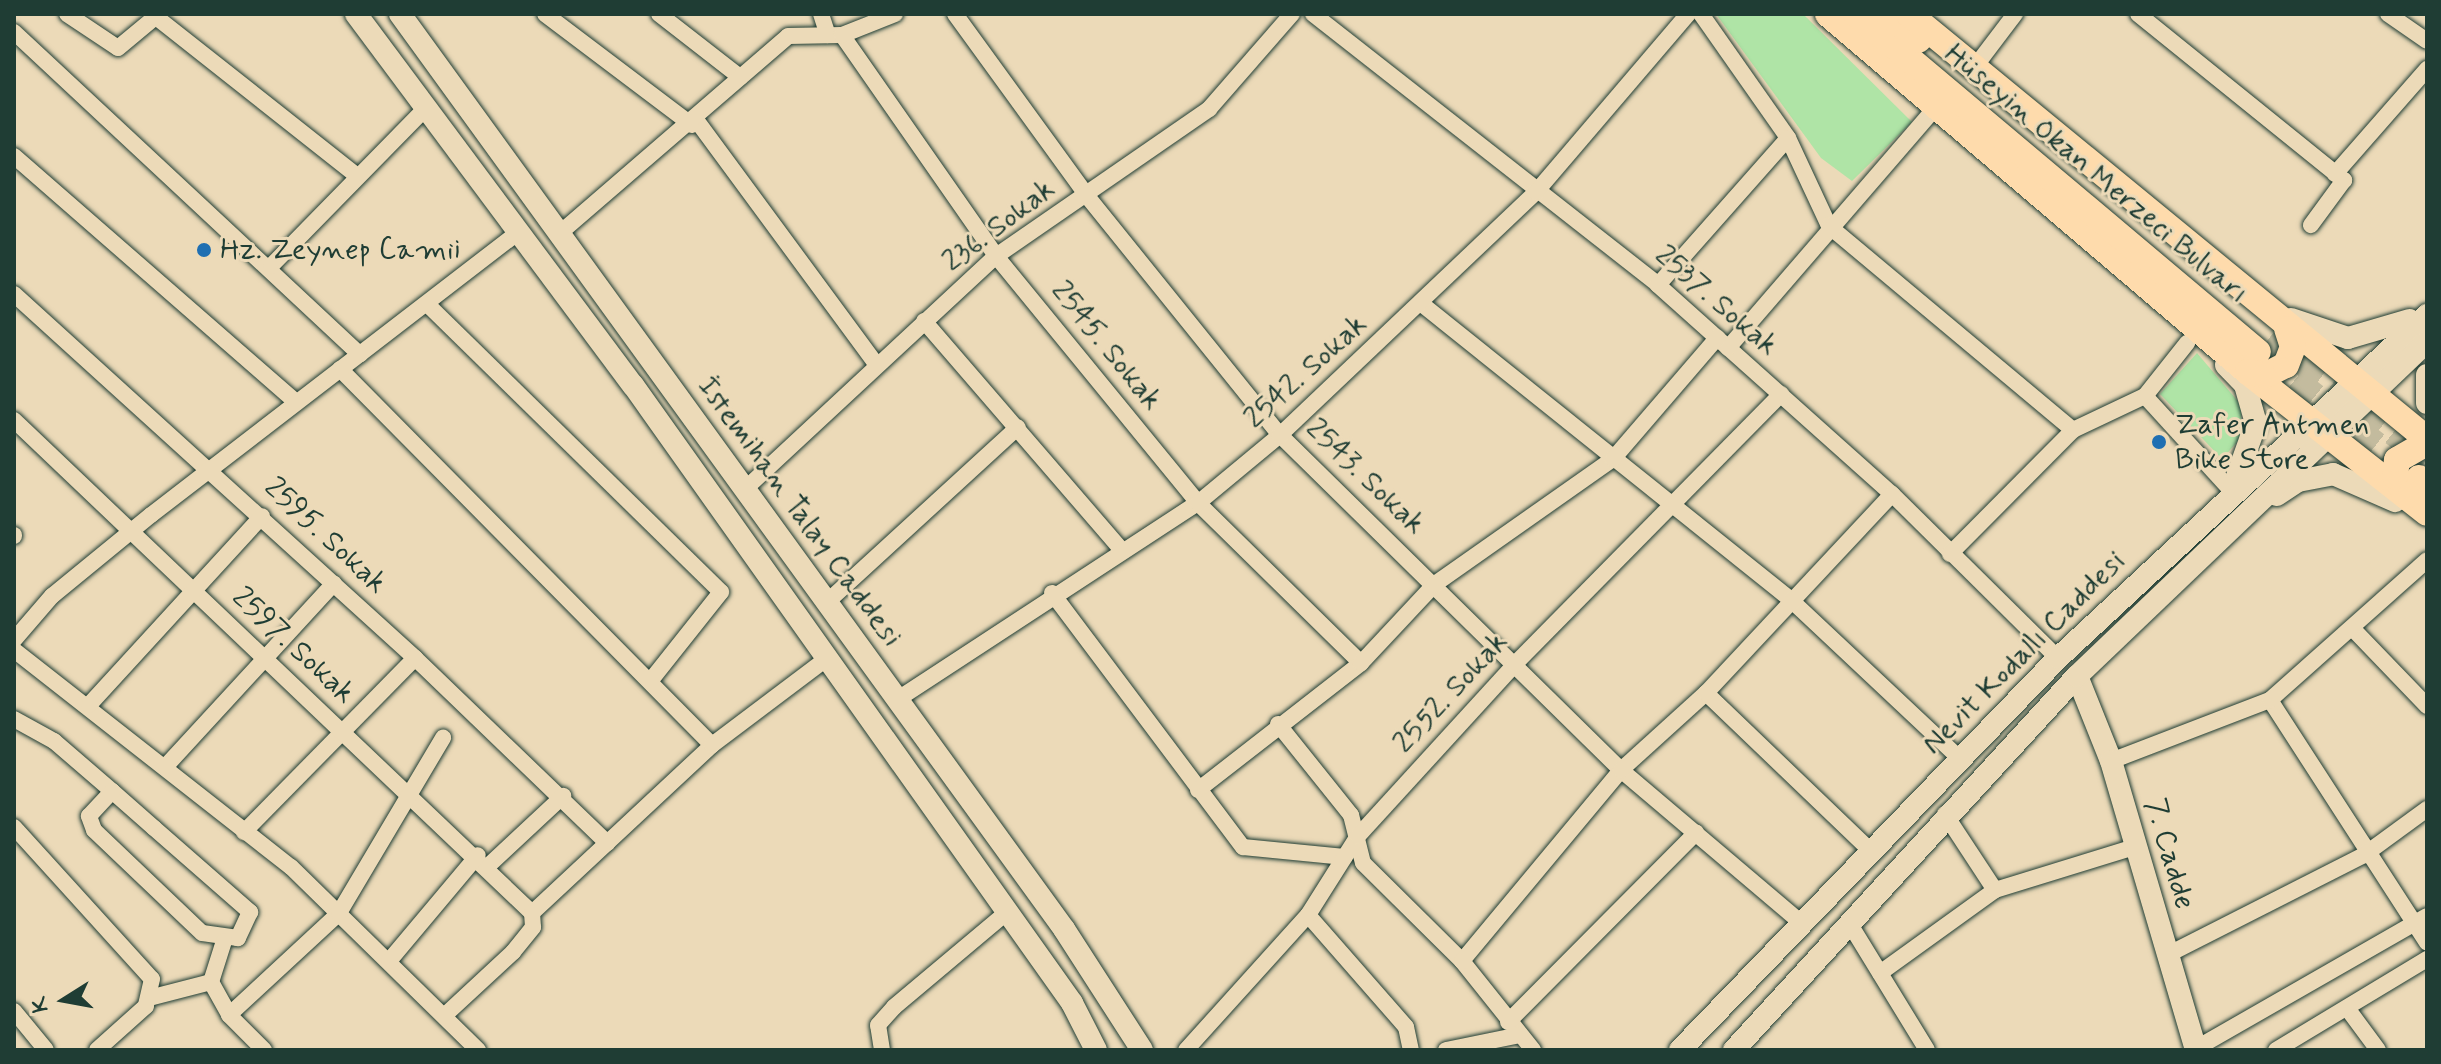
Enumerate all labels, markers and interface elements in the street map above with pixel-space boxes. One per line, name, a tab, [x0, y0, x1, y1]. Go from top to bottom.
street label: Hüseyin Okan Merzeci Bulvarı	[1936, 36, 2256, 312]
street label: 236. Sokak	[936, 172, 1062, 280]
place label: Hz. Zeynep Camii	[220, 232, 459, 268]
street label: 2537. Sokak	[1647, 238, 1785, 364]
marker: Hz. Zeynep Camii	[195, 241, 213, 259]
street label: 2545. Sokak	[1043, 274, 1169, 418]
street label: 2542. Sokak	[1237, 307, 1375, 437]
street label: İstemihan Talay Caddesi	[690, 371, 908, 653]
place label: Zafer Antmen Bike Store	[2175, 407, 2368, 478]
street label: 2543. Sokak	[1298, 411, 1432, 543]
marker: Zafer Antmen Bike Store	[2150, 433, 2168, 451]
street label: 2595. Sokak	[256, 470, 394, 602]
street label: Nevit Kodallı Caddesi	[1915, 544, 2133, 762]
street label: 2597. Sokak	[224, 580, 362, 712]
street label: 2552. Sokak	[1386, 625, 1516, 761]
street label: 7. Cadde	[2136, 794, 2202, 914]
north arrow	[24, 960, 104, 1040]
text: K	[25, 994, 56, 1015]

